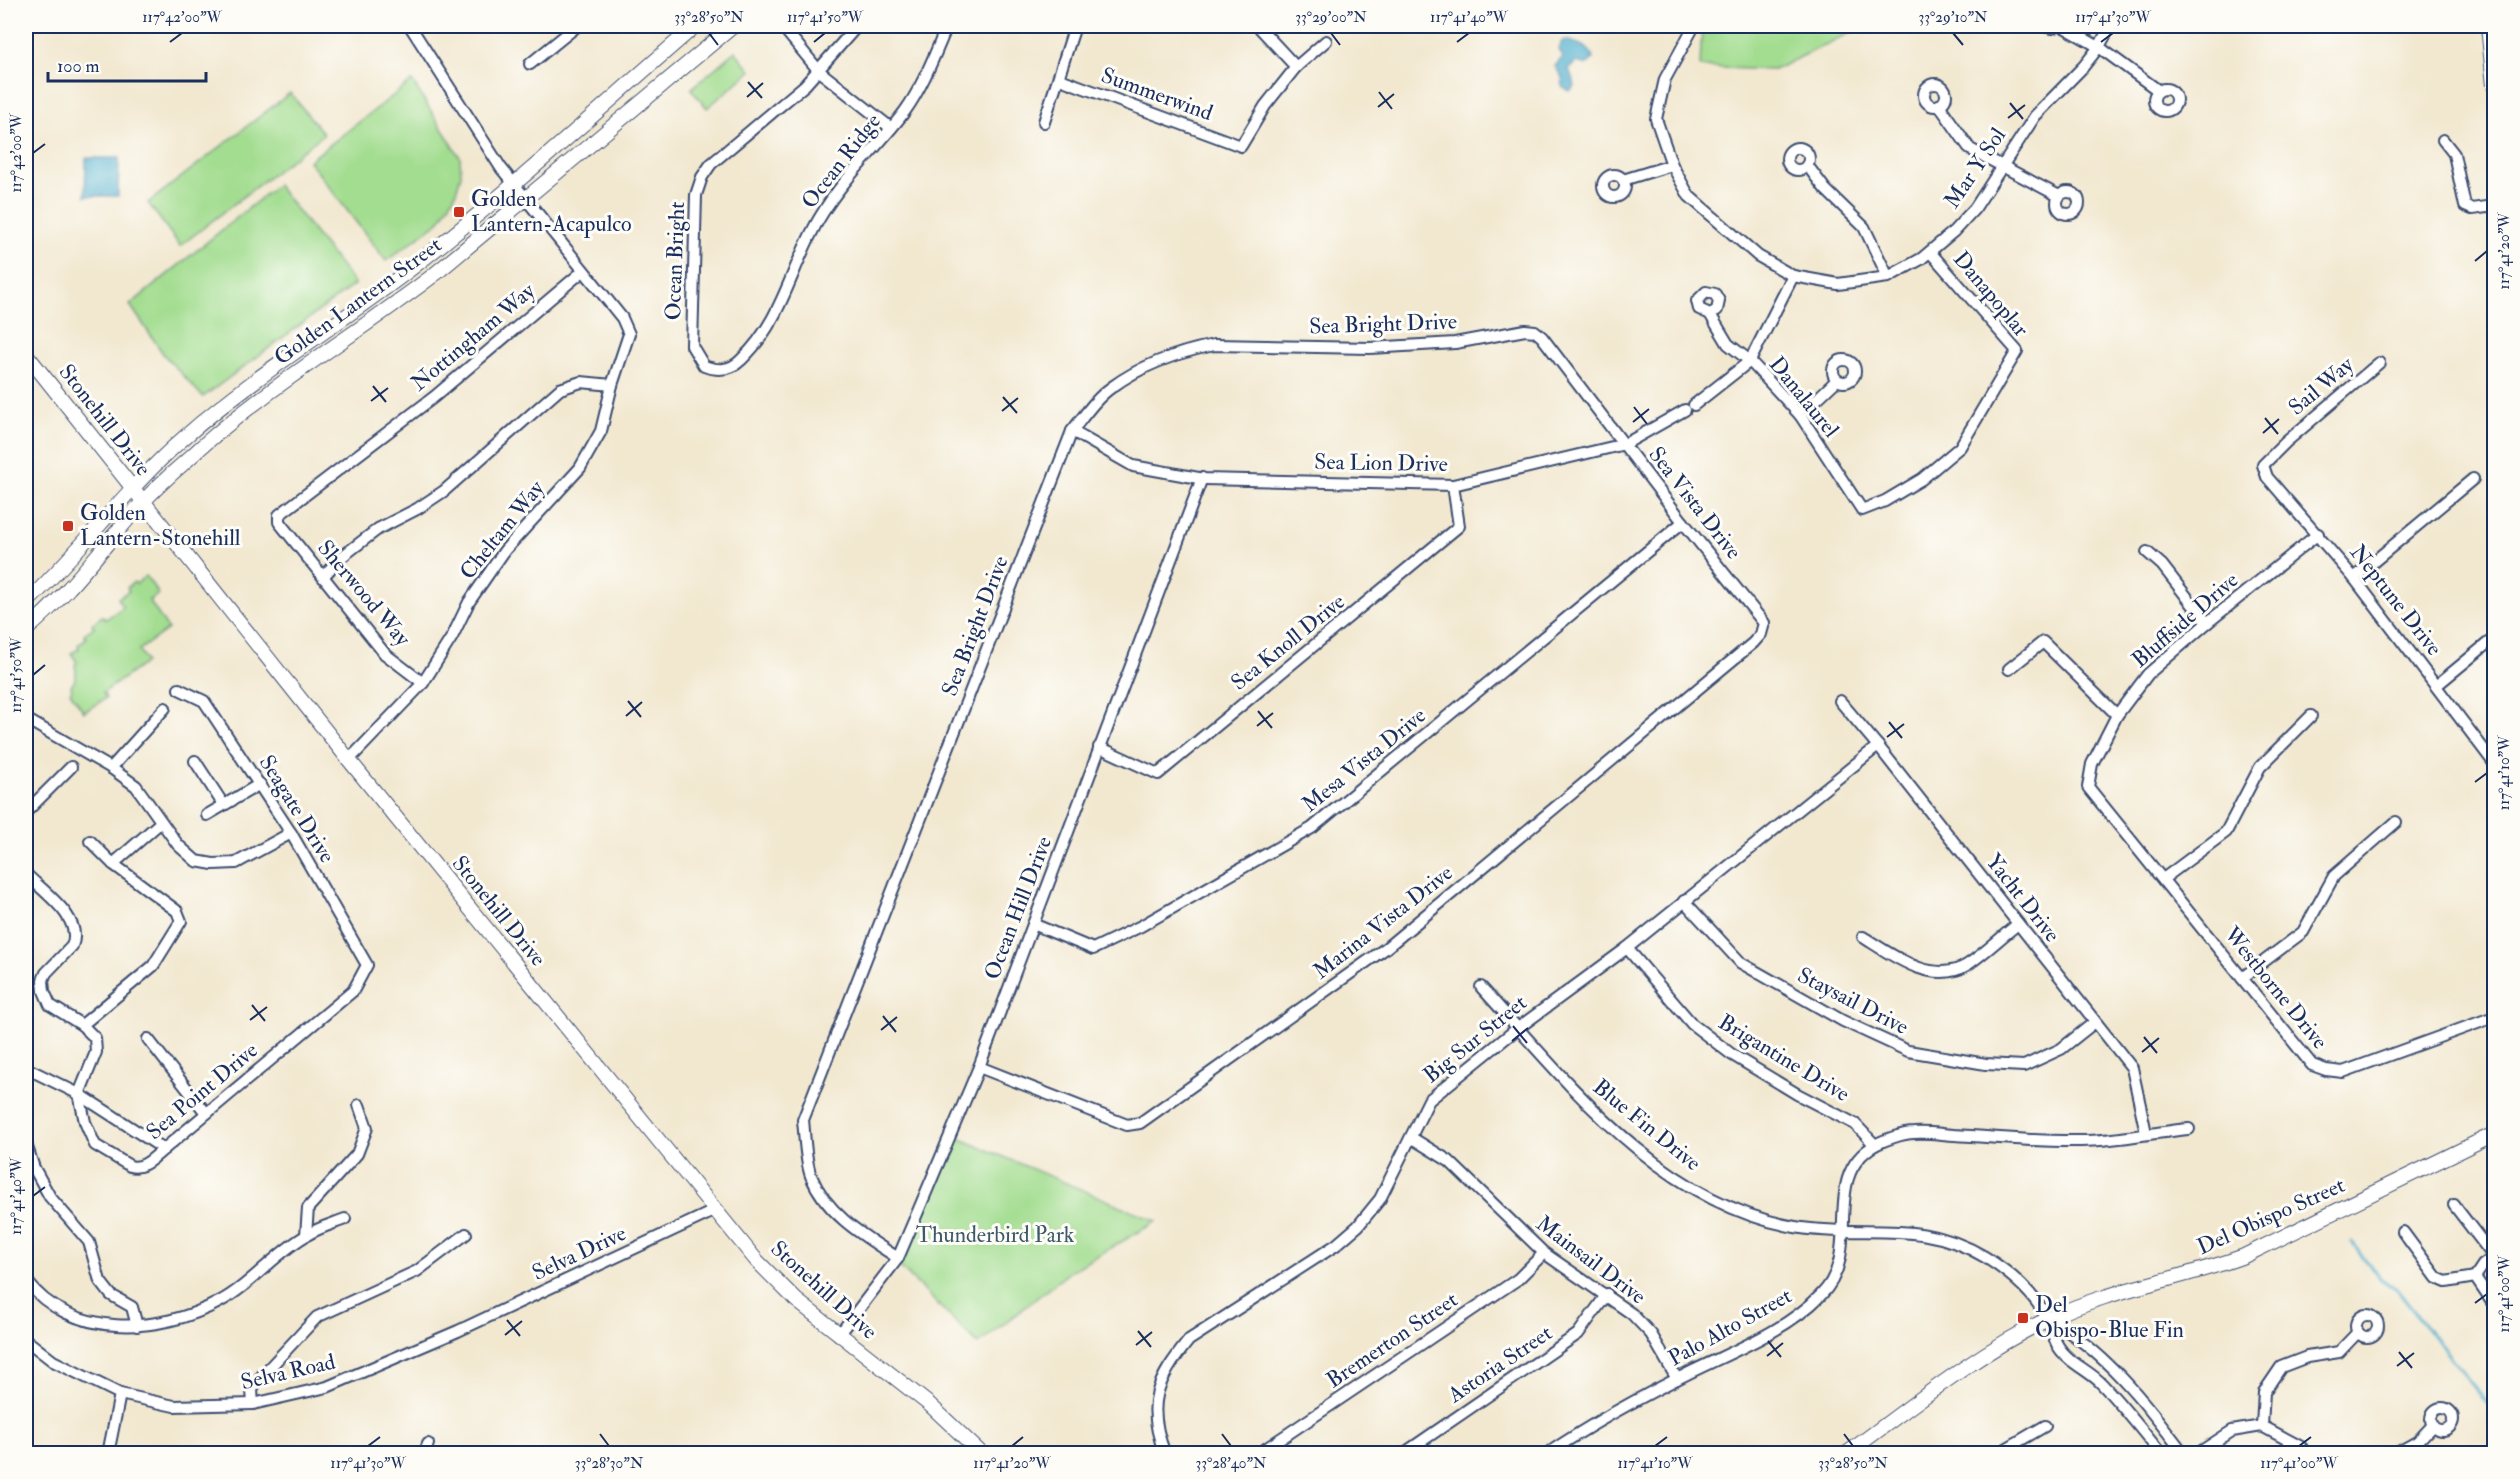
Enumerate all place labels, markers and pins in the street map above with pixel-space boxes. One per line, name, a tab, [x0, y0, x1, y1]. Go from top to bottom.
place label: Golden Lantern-Acapulco	[471, 185, 632, 239]
marker: Golden Lantern-Acapulco	[452, 205, 466, 219]
place label: Golden Lantern-Stonehill	[80, 499, 241, 552]
marker: Golden Lantern-Stonehill	[61, 519, 75, 533]
place label: Del Obispo-Blue Fin	[2035, 1291, 2184, 1345]
marker: Del Obispo-Blue Fin	[2016, 1311, 2030, 1325]

